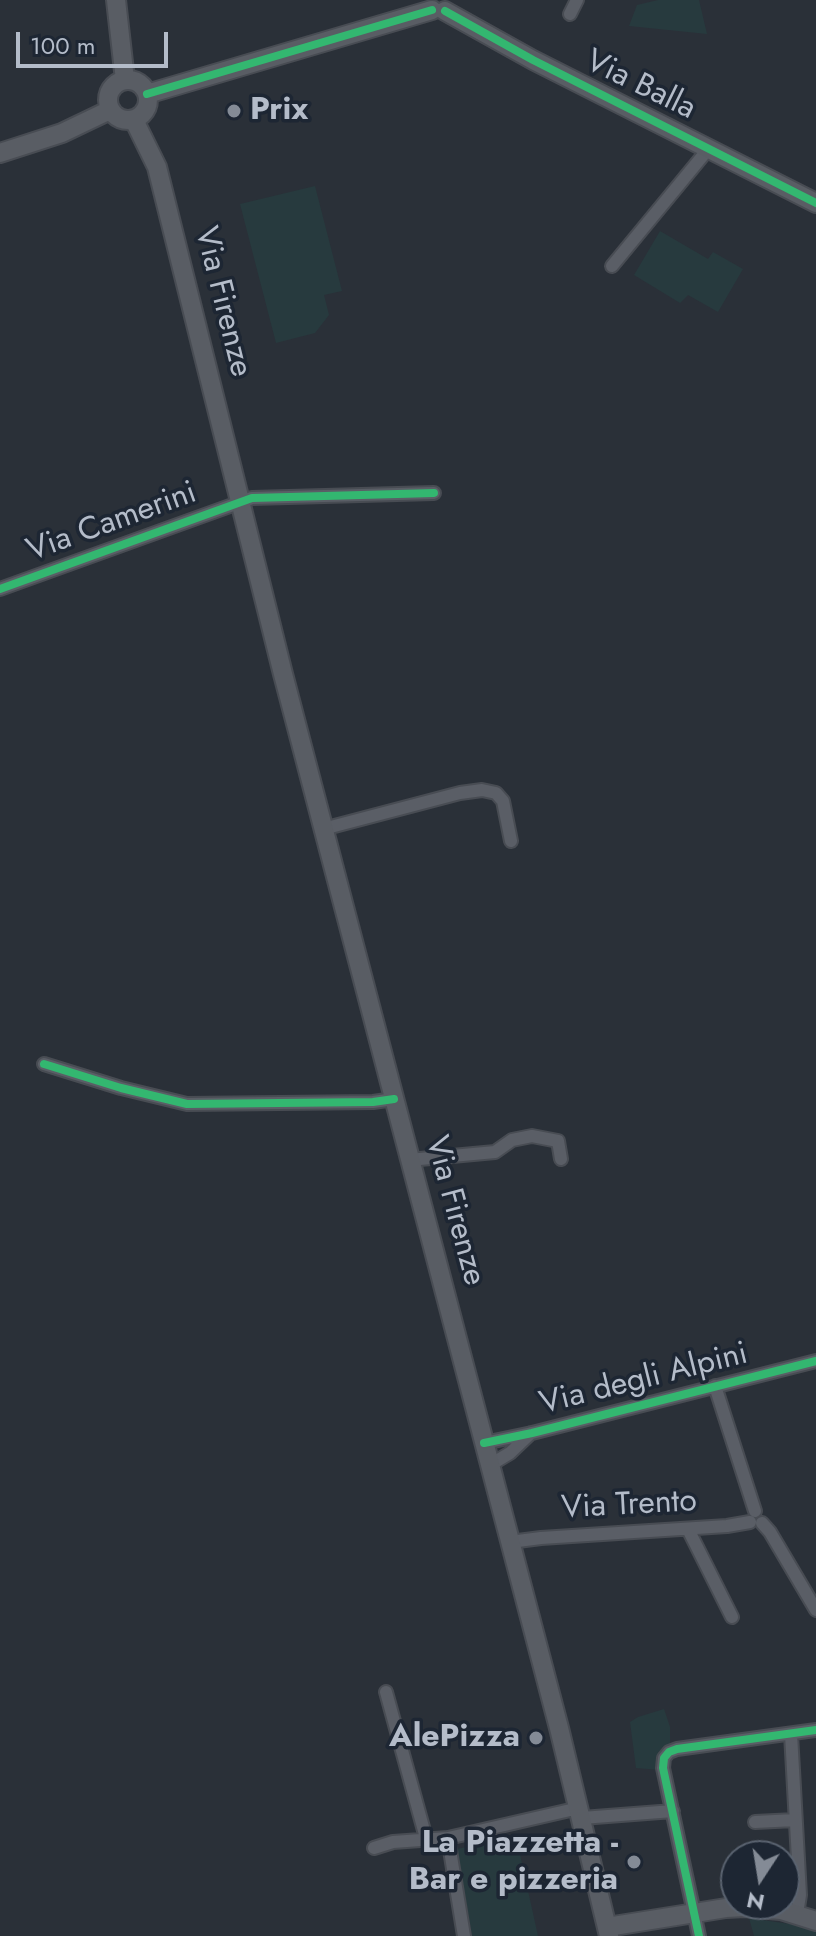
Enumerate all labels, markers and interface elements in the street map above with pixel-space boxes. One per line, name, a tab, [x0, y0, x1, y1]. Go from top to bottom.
scale bar	[20, 16, 172, 66]
text: 100 m	[30, 28, 96, 63]
street label: Via Balla	[579, 43, 701, 129]
place label: Prix	[250, 92, 308, 130]
marker: Prix	[225, 102, 243, 120]
street label: Via Firenze	[185, 223, 259, 381]
street label: Via Camerini	[22, 475, 202, 571]
street label: Via Firenze	[416, 1132, 492, 1290]
street label: Via degli Alpini	[536, 1336, 752, 1424]
street label: Via Trento	[560, 1483, 698, 1529]
place label: AlePizza	[389, 1719, 520, 1757]
marker: AlePizza	[527, 1729, 545, 1747]
place label: La Piazzetta - Bar e pizzeria	[409, 1825, 618, 1900]
north arrow	[720, 1840, 800, 1920]
marker: La Piazzetta - Bar e pizzeria	[625, 1853, 643, 1871]
text: N	[744, 1884, 767, 1919]

